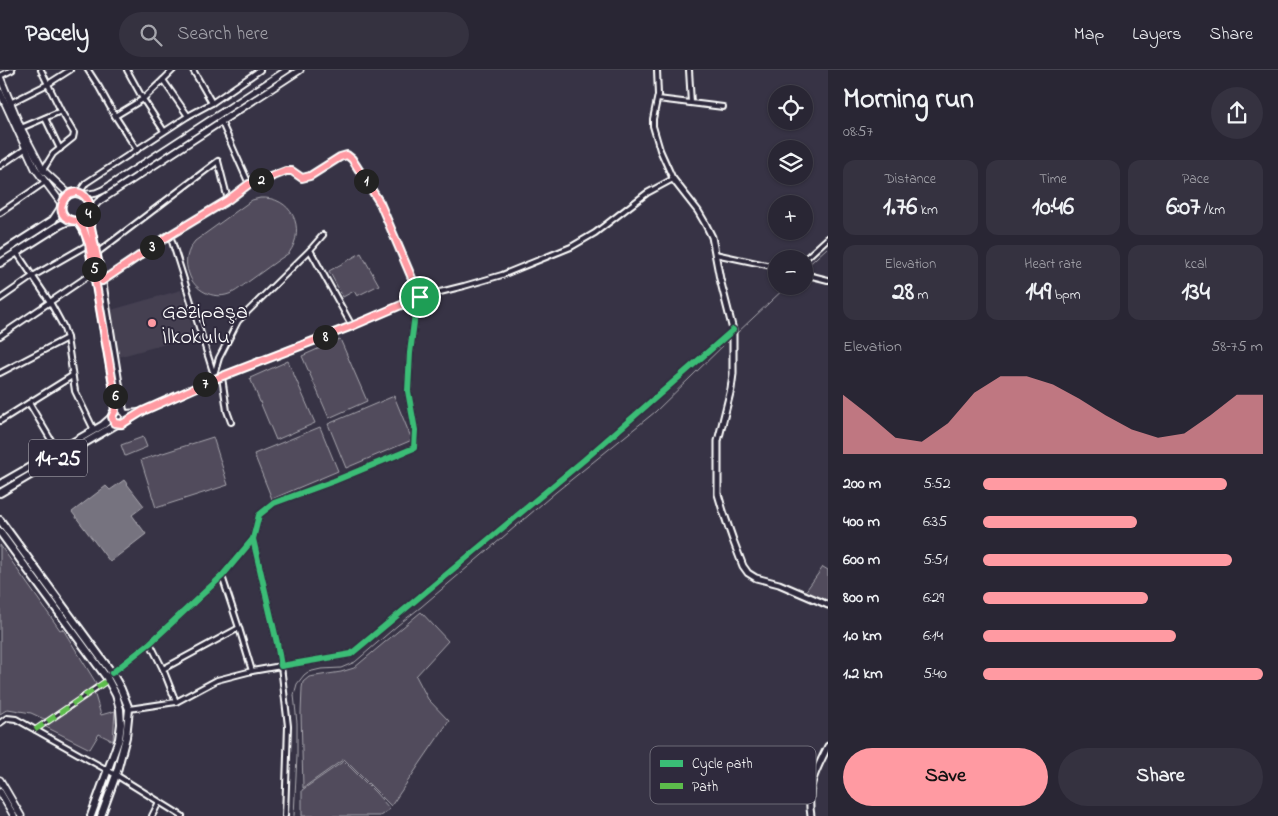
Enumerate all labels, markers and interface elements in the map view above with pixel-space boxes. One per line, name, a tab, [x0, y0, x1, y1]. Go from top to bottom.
search box	[119, 12, 469, 57]
text: Pacely	[25, 17, 89, 52]
icon: search	[137, 21, 165, 49]
text: Search here	[177, 21, 268, 48]
text: Map	[1074, 22, 1104, 48]
text: Layers	[1132, 22, 1182, 48]
text: Share	[1210, 22, 1253, 48]
text: Morning run	[843, 80, 974, 121]
map controls	[768, 85, 813, 295]
button: locate	[768, 85, 813, 130]
button: share	[1211, 87, 1263, 139]
text: 08:57	[843, 120, 873, 144]
button: layers	[768, 140, 813, 185]
pin: 2	[248, 168, 274, 192]
pin: 1	[354, 168, 378, 194]
text: Distance	[885, 169, 936, 190]
text: Time	[1039, 169, 1067, 190]
text: Pace	[1182, 169, 1209, 190]
text: 2	[258, 170, 265, 191]
text: 1	[364, 171, 369, 192]
text: 1.76	[883, 190, 917, 226]
text: 10:46	[1032, 190, 1074, 226]
text: 6:07	[1166, 190, 1200, 226]
button: +	[768, 195, 813, 240]
text: km	[917, 200, 938, 221]
text: /km	[1200, 200, 1225, 221]
pin: 4	[76, 202, 100, 226]
text: 4	[86, 204, 91, 225]
pin: 3	[140, 234, 164, 260]
text: 3	[150, 237, 155, 258]
button: −	[768, 250, 813, 295]
text: Elevation	[885, 254, 936, 275]
text: Heart rate	[1024, 254, 1082, 275]
text: kcal	[1185, 254, 1207, 275]
pin: 5	[82, 256, 106, 282]
text: 5	[90, 259, 99, 280]
text: 28	[892, 275, 914, 311]
text: 149	[1025, 275, 1051, 311]
text: 134	[1181, 275, 1210, 311]
pin	[399, 276, 441, 318]
icon: arrive	[406, 283, 434, 311]
text: m	[914, 285, 928, 306]
text: bpm	[1051, 285, 1081, 306]
place label: Gazipaşa İlkokulu	[162, 297, 248, 354]
marker: Gazipaşa İlkokulu	[146, 317, 158, 329]
pin: 8	[312, 324, 338, 350]
text: 8	[323, 327, 328, 348]
text: Elevation	[843, 335, 902, 359]
text: 58–75 m	[1211, 335, 1263, 359]
pin: 7	[192, 372, 218, 396]
text: 7	[203, 374, 208, 395]
pin: 6	[102, 384, 128, 408]
text: 6	[112, 386, 119, 407]
road number: 14-25	[29, 439, 87, 476]
text: 200 m	[843, 472, 881, 496]
text: 5:52	[923, 472, 951, 496]
text: 400 m	[843, 510, 880, 534]
text: 6:35	[923, 510, 947, 534]
text: 600 m	[843, 548, 880, 572]
text: 5:51	[923, 548, 948, 572]
text: 800 m	[843, 586, 879, 610]
text: 6:29	[923, 586, 944, 610]
text: 1.0 km	[843, 624, 882, 648]
text: 6:14	[923, 624, 943, 648]
text: 1.2 km	[843, 662, 883, 686]
text: 5:40	[923, 662, 947, 686]
legend	[650, 746, 816, 804]
button: Save	[843, 748, 1048, 806]
button: Share	[1058, 748, 1263, 806]
text: Cycle path	[692, 754, 753, 776]
text: Path	[692, 777, 718, 798]

